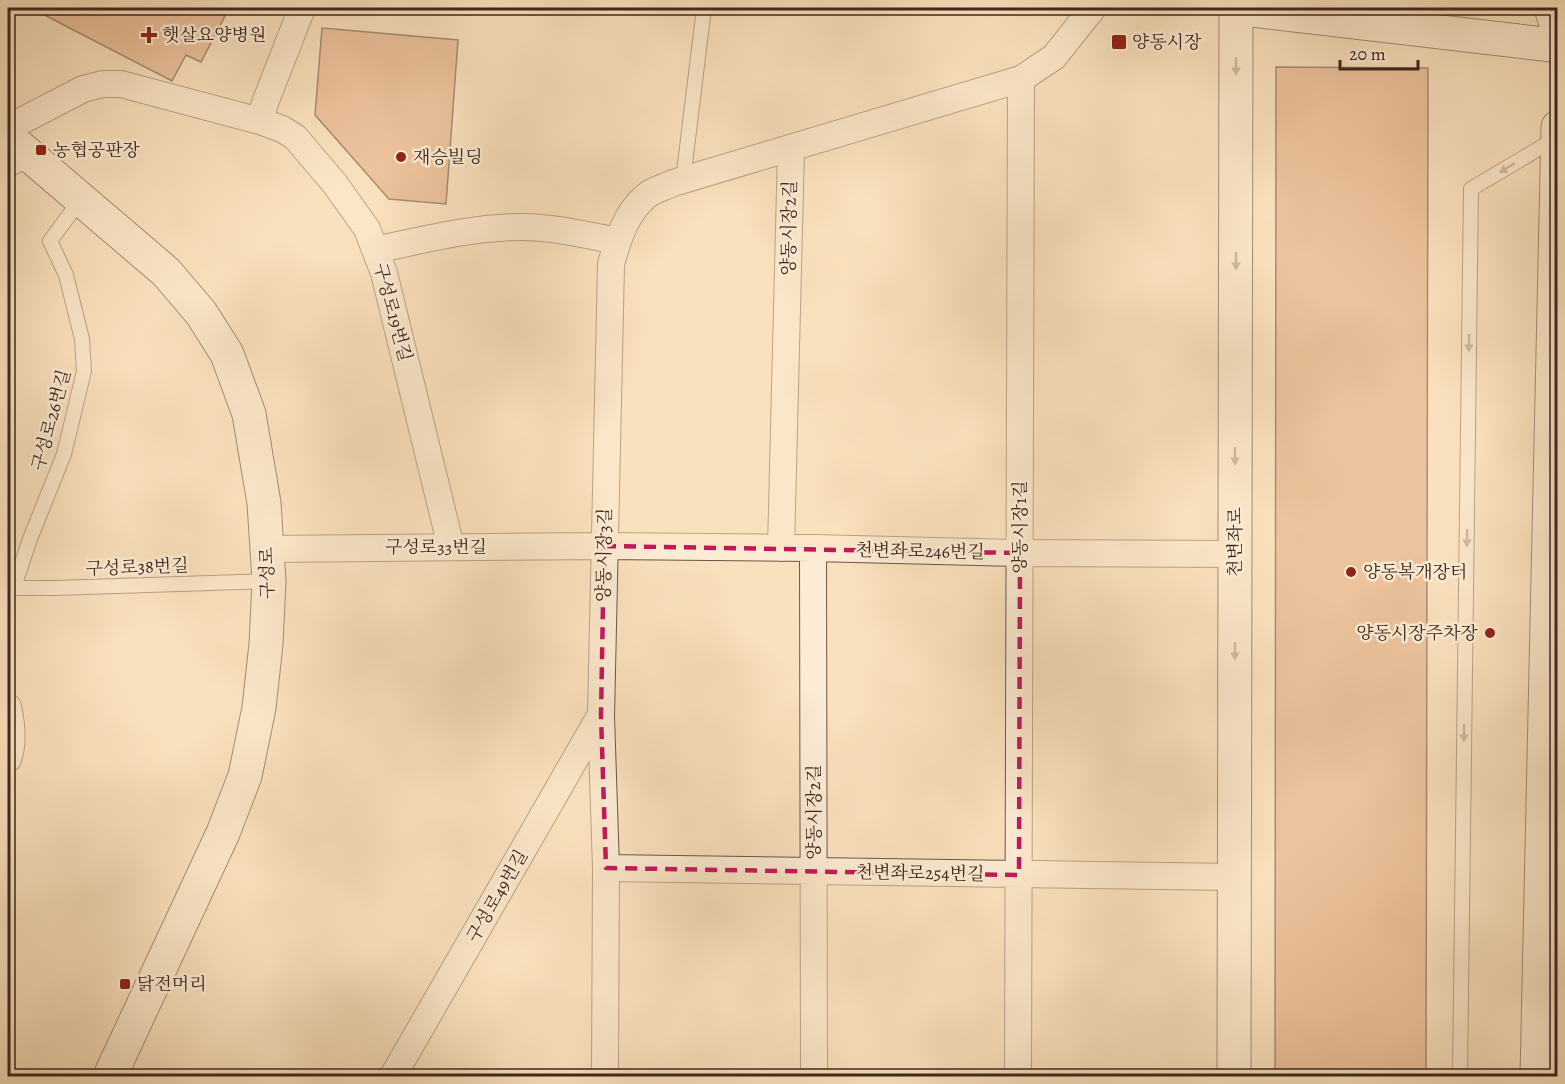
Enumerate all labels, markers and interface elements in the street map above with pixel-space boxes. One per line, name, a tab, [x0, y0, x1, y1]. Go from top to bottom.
place label: 햇살요양병원	[162, 23, 266, 47]
marker: 햇살요양병원	[140, 26, 158, 44]
place label: 양동시장	[1132, 30, 1202, 54]
marker: 양동시장	[1110, 33, 1128, 51]
scale bar	[1340, 33, 1418, 71]
text: 20 m	[1349, 42, 1386, 66]
one-way arrow	[1231, 57, 1241, 76]
place label: 농협공판장	[53, 138, 141, 162]
marker: 농협공판장	[34, 143, 48, 157]
place label: 재승빌딩	[413, 145, 483, 169]
marker: 재승빌딩	[394, 150, 408, 164]
one-way arrow	[1498, 163, 1515, 173]
street label: 양동시장2길	[776, 180, 802, 276]
one-way arrow	[1231, 252, 1241, 271]
street label: 구성로19번길	[368, 260, 418, 364]
one-way arrow	[1464, 333, 1474, 352]
street label: 구성로26번길	[26, 367, 76, 473]
one-way arrow	[1230, 447, 1240, 466]
street label: 양동시장1길	[1008, 480, 1032, 574]
street label: 천변좌로	[1223, 507, 1247, 577]
street label: 양동시장3길	[591, 508, 617, 602]
one-way arrow	[1462, 528, 1472, 547]
street label: 구성로33번길	[385, 535, 487, 559]
street label: 천변좌로246번길	[855, 538, 985, 564]
street label: 구성로	[255, 547, 279, 599]
street label: 구성로38번길	[85, 553, 189, 581]
place label: 양동복개장터	[1363, 560, 1467, 584]
marker: 양동복개장터	[1344, 565, 1358, 579]
place label: 양동시장주차장	[1356, 621, 1479, 645]
marker: 양동시장주차장	[1483, 626, 1497, 640]
one-way arrow	[1230, 642, 1240, 661]
one-way arrow	[1459, 723, 1469, 742]
street label: 양동시장2길	[802, 764, 826, 860]
street label: 구성로49번길	[461, 845, 533, 947]
street label: 천변좌로254번길	[855, 860, 985, 886]
place label: 닭전머리	[137, 972, 207, 996]
marker: 닭전머리	[118, 977, 132, 991]

